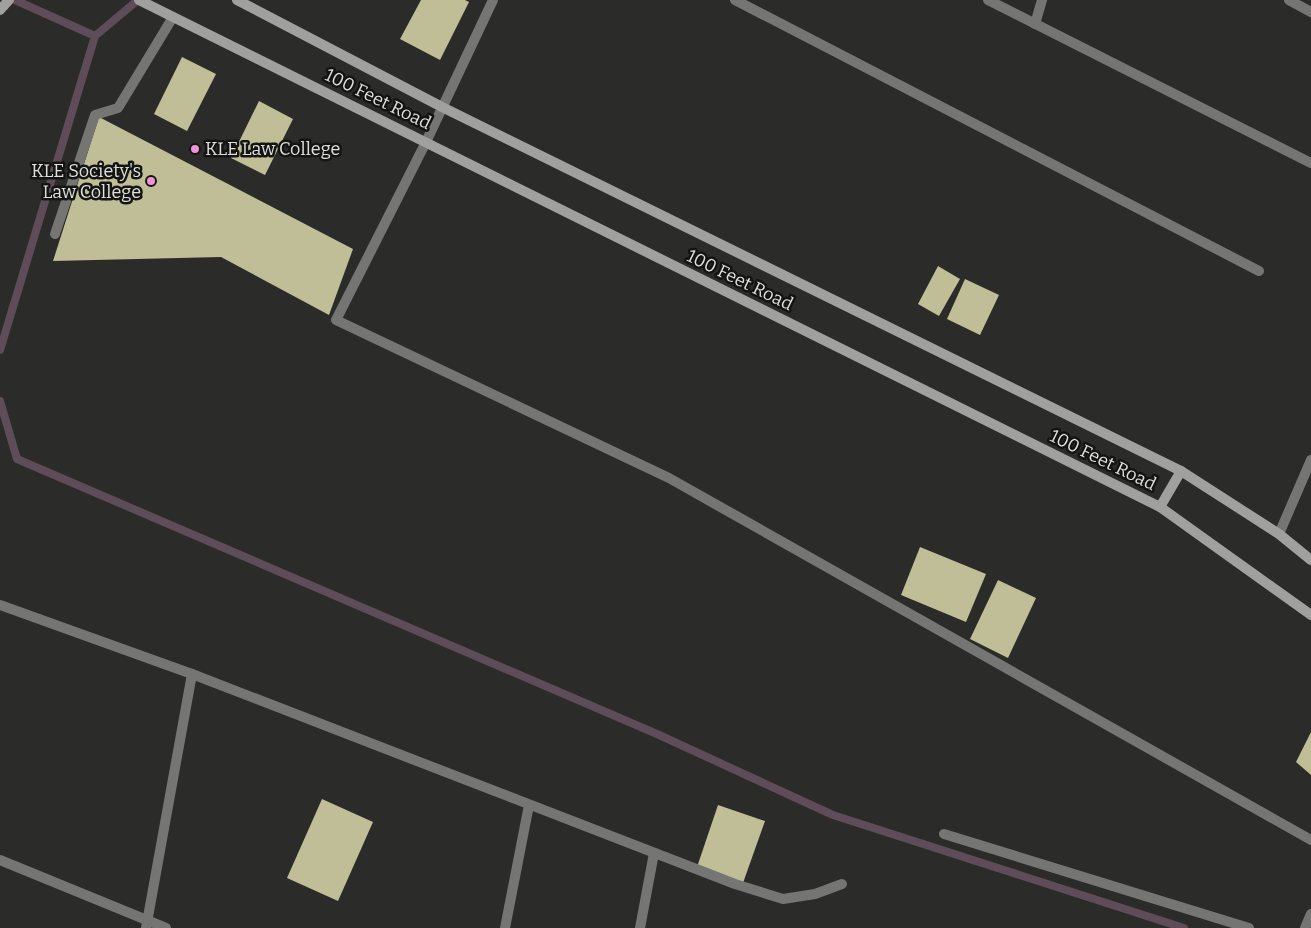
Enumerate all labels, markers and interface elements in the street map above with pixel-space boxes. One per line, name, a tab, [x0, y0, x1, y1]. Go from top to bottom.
street label: 100 Feet Road	[321, 64, 435, 134]
place label: KLE Law College	[205, 138, 340, 160]
marker: KLE Law College	[189, 143, 201, 155]
place label: KLE Society's Law College	[31, 160, 141, 203]
marker: KLE Society's Law College	[145, 175, 157, 187]
street label: 100 Feet Road	[683, 245, 797, 315]
street label: 100 Feet Road	[1046, 425, 1160, 495]

